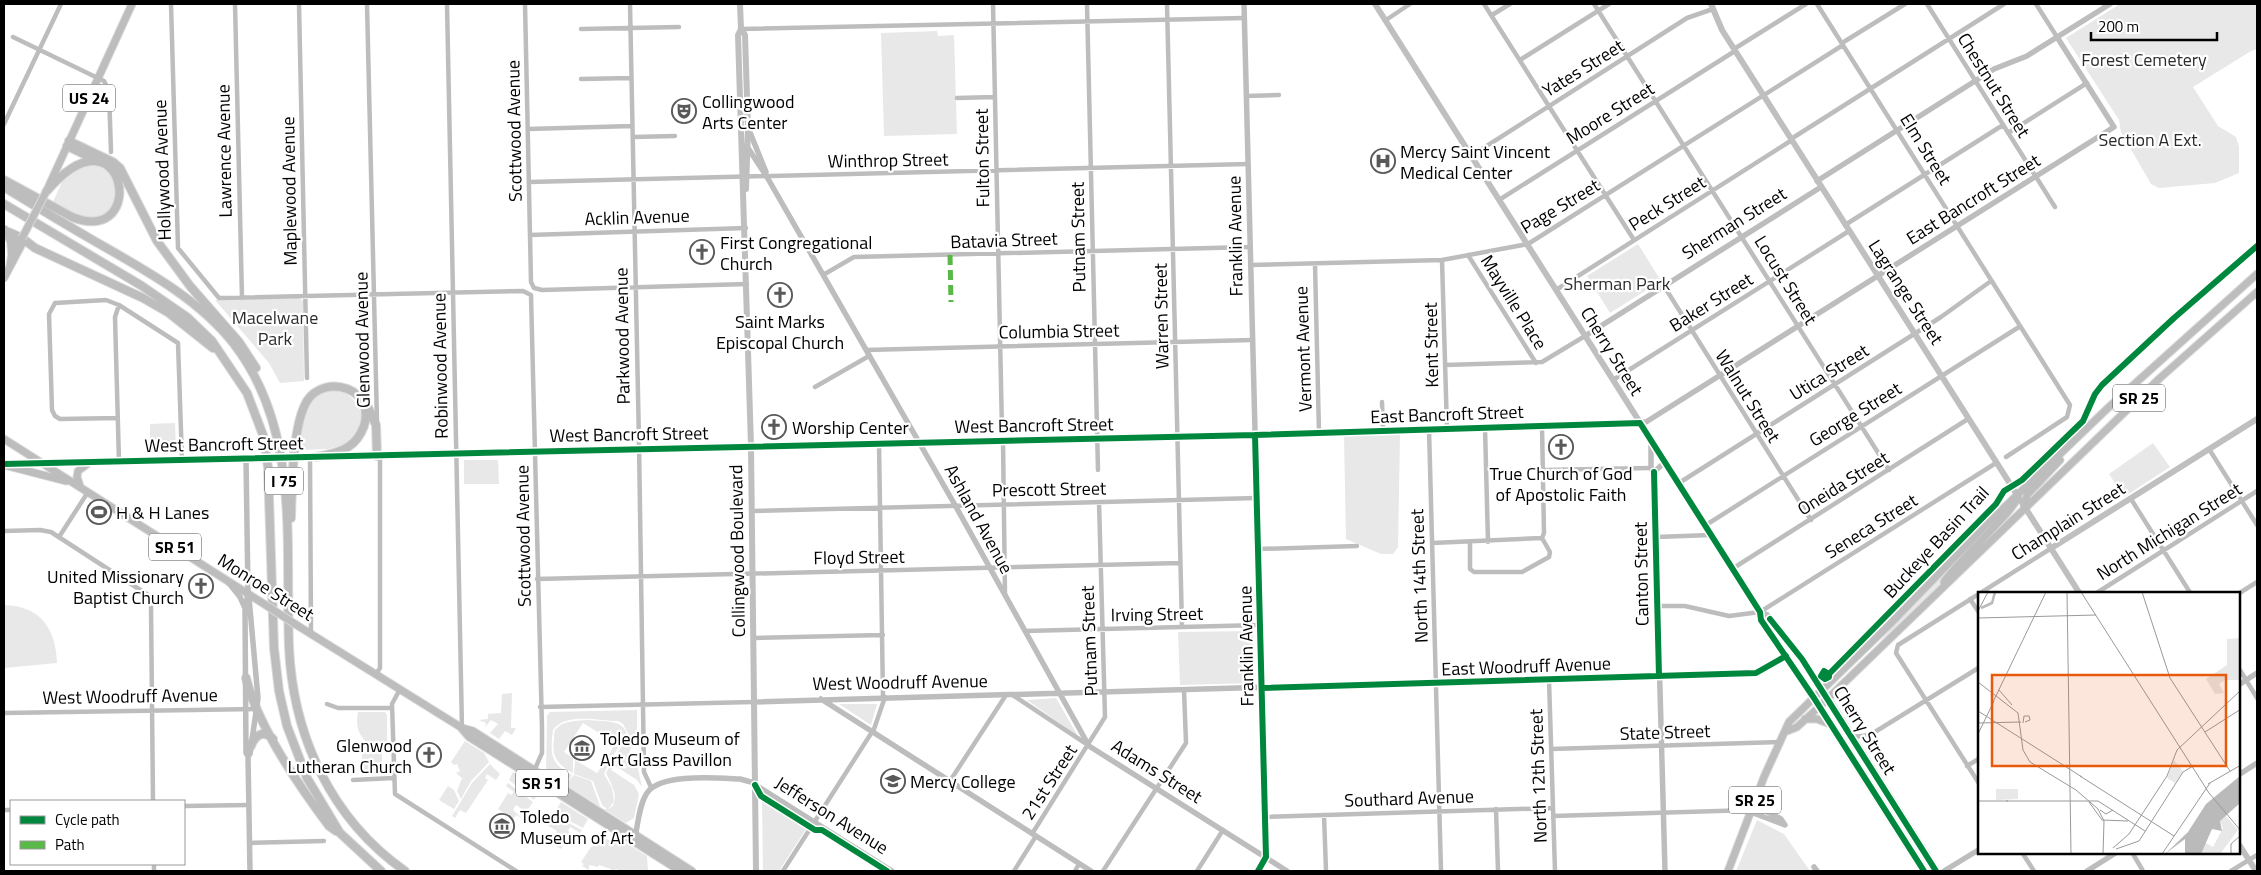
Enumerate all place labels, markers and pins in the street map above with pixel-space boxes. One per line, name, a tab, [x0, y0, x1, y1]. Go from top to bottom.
place label: Collingwood Arts Center	[702, 88, 794, 136]
theatre icon: Collingwood Arts Center	[671, 98, 697, 124]
place label: Mercy Saint Vincent Medical Center	[1400, 138, 1551, 186]
hospital icon: Mercy Saint Vincent Medical Center	[1370, 148, 1396, 174]
place label: First Congregational Church	[720, 229, 872, 277]
church icon: First Congregational Church	[689, 239, 715, 265]
church icon: Saint Marks Episcopal Church	[767, 282, 793, 308]
place label: Saint Marks Episcopal Church	[716, 308, 844, 356]
church icon: Worship Center	[761, 414, 787, 440]
place label: Worship Center	[792, 414, 909, 441]
church icon: True Church of God of Apostolic Faith	[1548, 434, 1574, 460]
place label: True Church of God of Apostolic Faith	[1490, 460, 1632, 508]
sports icon: H & H Lanes	[86, 499, 112, 525]
place label: H & H Lanes	[116, 499, 209, 526]
place label: United Missionary Baptist Church	[47, 563, 184, 611]
church icon: United Missionary Baptist Church	[188, 573, 214, 599]
place label: Toledo Museum of Art Glass Pavillon	[600, 725, 740, 773]
place label: Glenwood Lutheran Church	[287, 732, 412, 780]
museum icon: Toledo Museum of Art Glass Pavillon	[569, 735, 595, 761]
church icon: Glenwood Lutheran Church	[416, 742, 442, 768]
school or university icon: Mercy College	[880, 768, 906, 794]
place label: Mercy College	[910, 768, 1016, 795]
place label: Toledo Museum of Art	[520, 803, 634, 851]
museum icon: Toledo Museum of Art	[489, 813, 515, 839]

